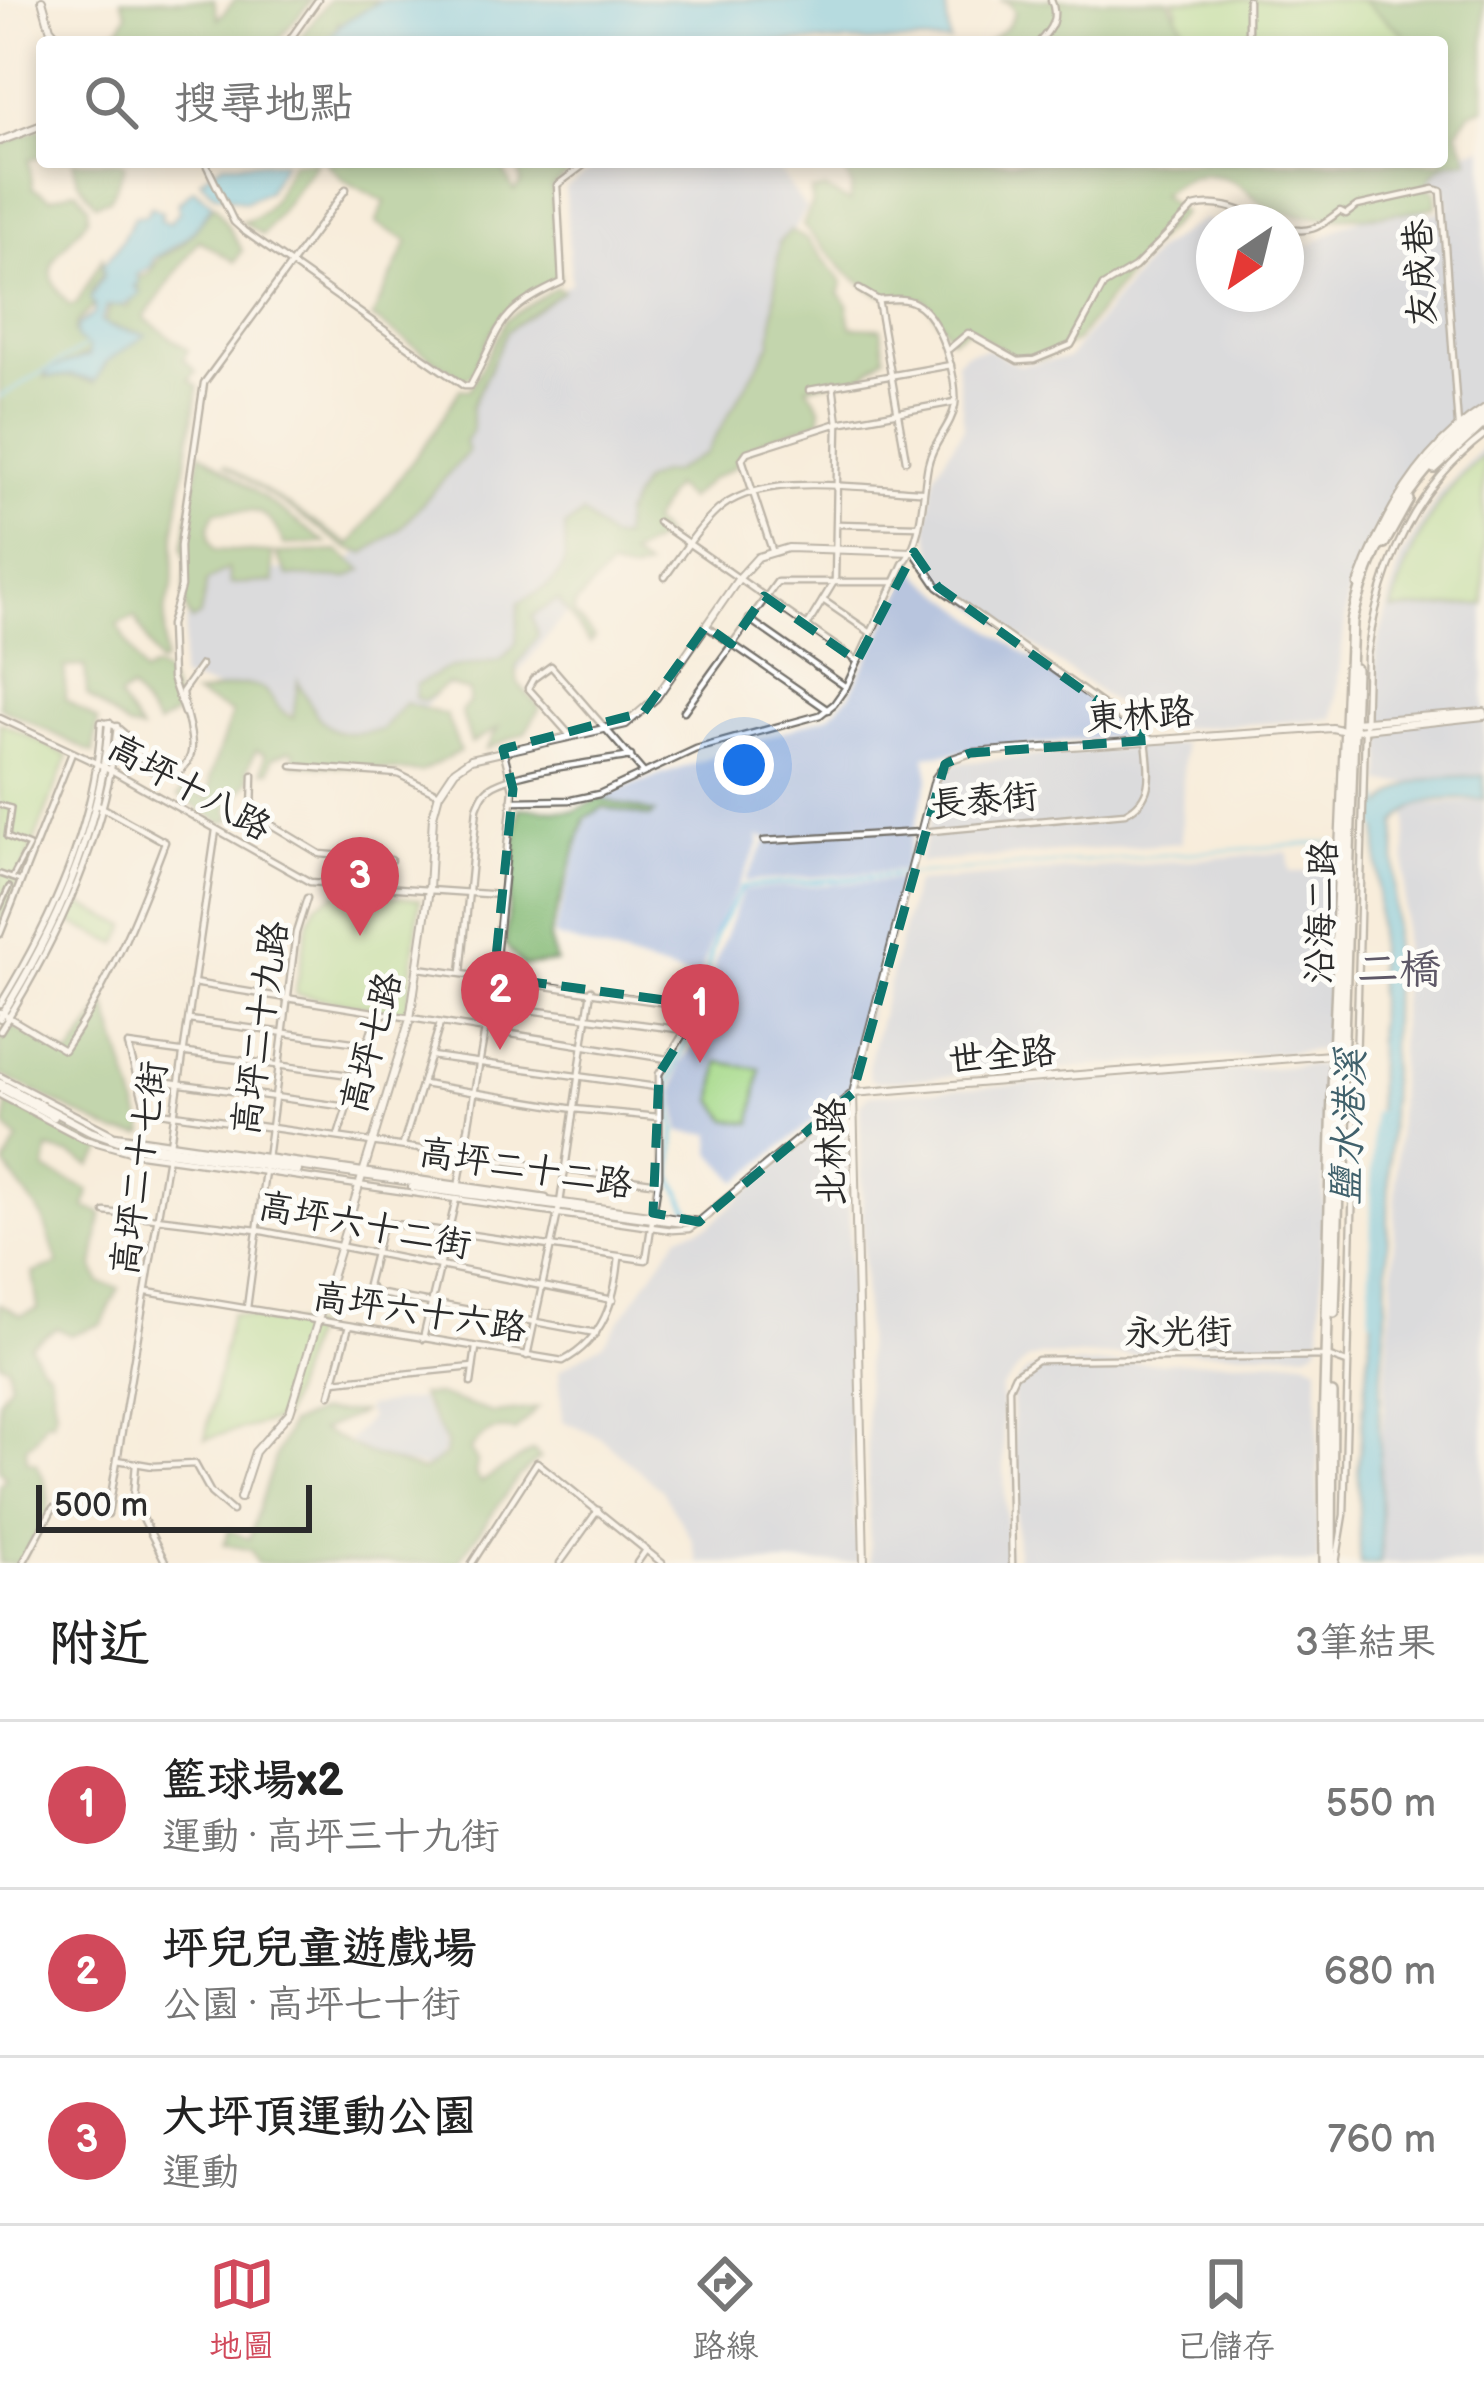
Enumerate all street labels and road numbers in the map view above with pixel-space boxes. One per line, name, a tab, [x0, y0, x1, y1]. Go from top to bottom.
street label: 友成巷	[1397, 218, 1446, 328]
street label: 東林路	[1085, 691, 1196, 742]
street label: 高坪十八路	[100, 726, 278, 851]
street label: 長泰街	[929, 775, 1040, 828]
street label: 沿海二路	[1298, 839, 1346, 985]
street label: 高坪二十九路	[225, 918, 298, 1138]
street label: 高坪七路	[333, 968, 412, 1118]
street label: 世全路	[947, 1030, 1058, 1083]
street label: 高坪二十七街	[104, 1058, 177, 1278]
street label: 北林路	[811, 1098, 854, 1206]
street label: 高坪二十二路	[416, 1131, 636, 1208]
street label: 高坪六十二街	[254, 1185, 475, 1268]
street label: 高坪六十六路	[310, 1275, 530, 1352]
street label: 永光街	[1124, 1311, 1232, 1356]

